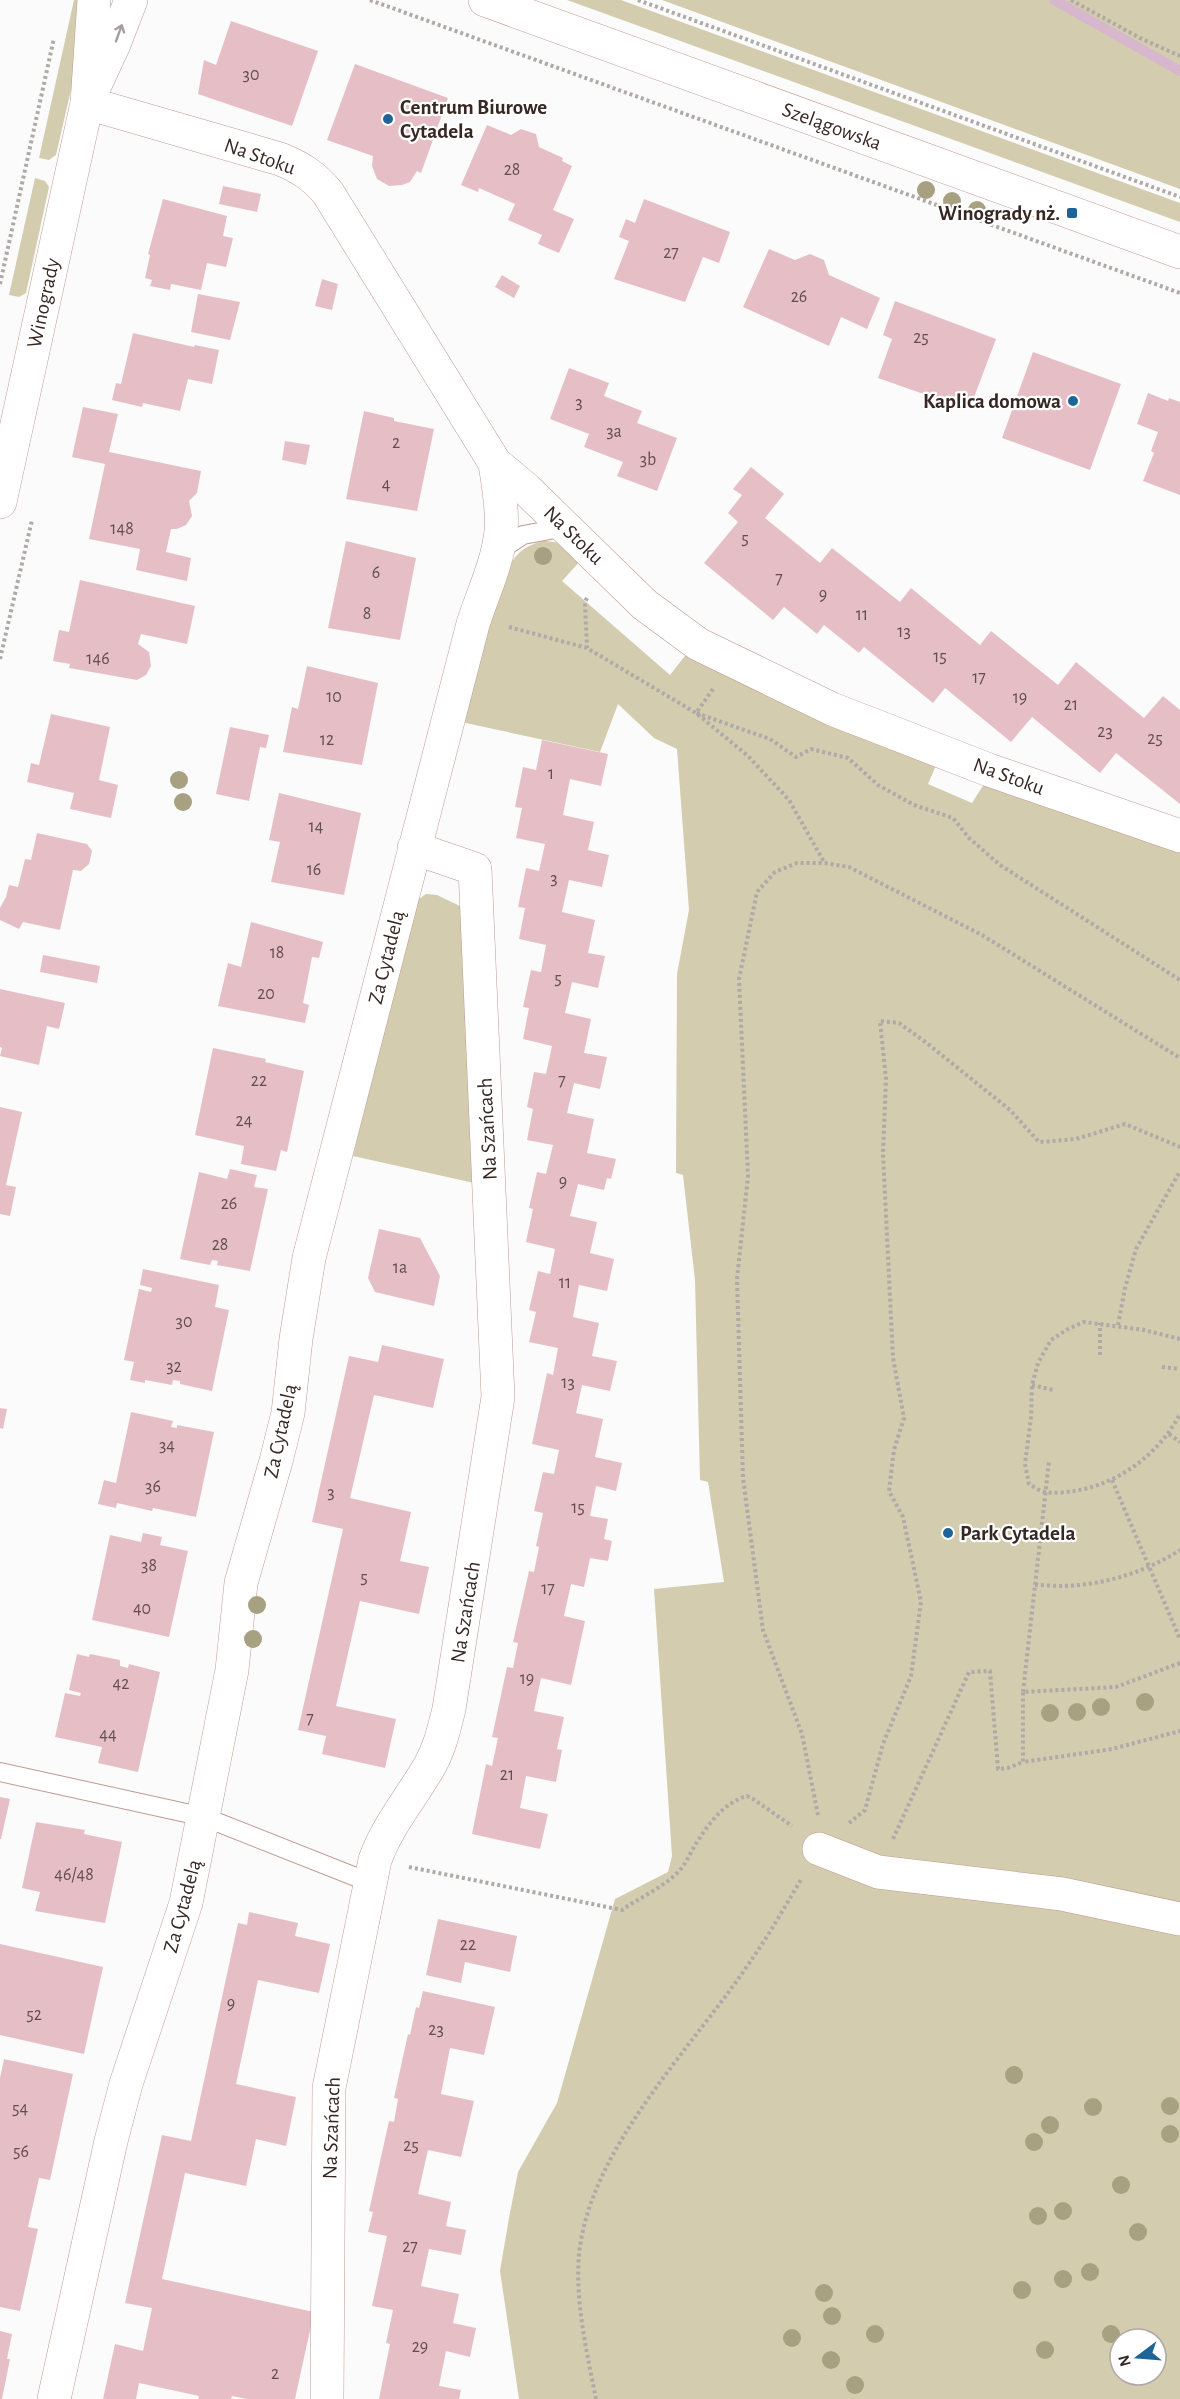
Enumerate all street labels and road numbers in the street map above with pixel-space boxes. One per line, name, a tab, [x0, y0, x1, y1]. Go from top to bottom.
street label: Szelągowska	[779, 99, 884, 154]
street label: Na Stoku	[221, 134, 299, 179]
street label: Winogrady	[24, 256, 63, 350]
street label: Na Stoku	[540, 502, 608, 569]
street label: Na Stoku	[970, 754, 1047, 799]
street label: Za Cytadelą	[365, 908, 408, 1006]
street label: Na Szańcach	[474, 1077, 501, 1181]
street label: Za Cytadelą	[260, 1382, 301, 1480]
street label: Na Szańcach	[447, 1560, 484, 1664]
street label: Za Cytadelą	[160, 1857, 205, 1955]
street label: Na Szańcach	[319, 2076, 344, 2180]

